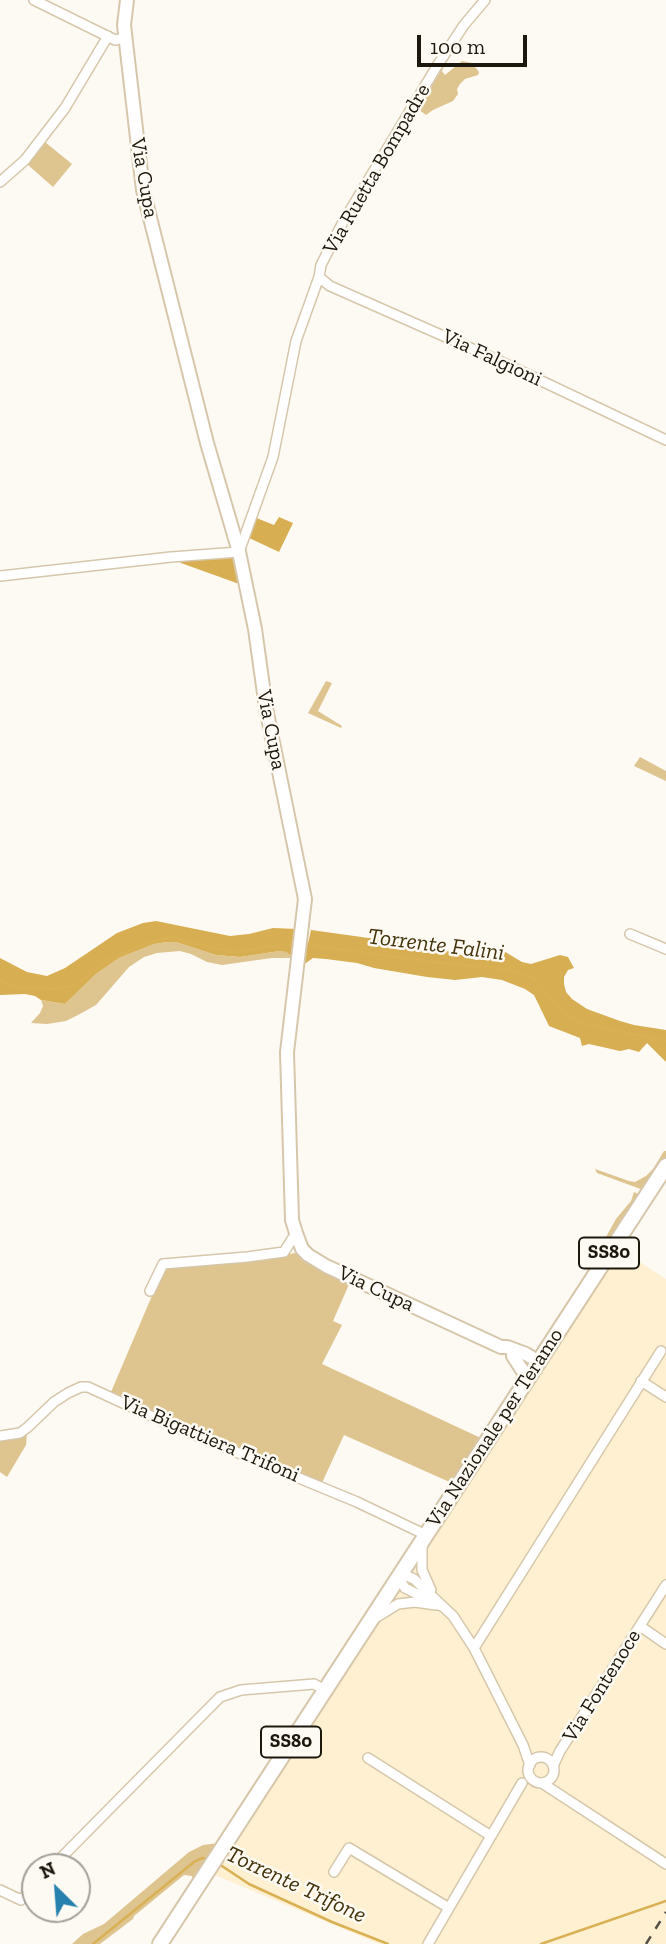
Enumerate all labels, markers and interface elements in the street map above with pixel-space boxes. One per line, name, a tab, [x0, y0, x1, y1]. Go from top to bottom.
scale bar	[421, 21, 531, 65]
text: 100 m	[430, 34, 485, 59]
street label: Via Ruetta Bompadre	[318, 79, 436, 259]
street label: Via Cupa	[125, 136, 163, 220]
street label: Via Falgioni	[438, 324, 546, 392]
street label: Via Cupa	[251, 688, 291, 772]
water label: Torrente Falini	[366, 923, 506, 967]
road number: SS80	[579, 1238, 639, 1268]
street label: Via Cupa	[334, 1260, 418, 1318]
street label: Via Nazionale per Teramo	[421, 1324, 569, 1532]
street label: Via Bigattiera Trifoni	[117, 1390, 303, 1488]
street label: Via Fontenoce	[557, 1625, 647, 1747]
road number: SS80	[261, 1726, 321, 1758]
water label: Torrente Trifone	[222, 1840, 370, 1930]
north arrow	[21, 1853, 91, 1923]
text: N	[36, 1857, 59, 1884]

